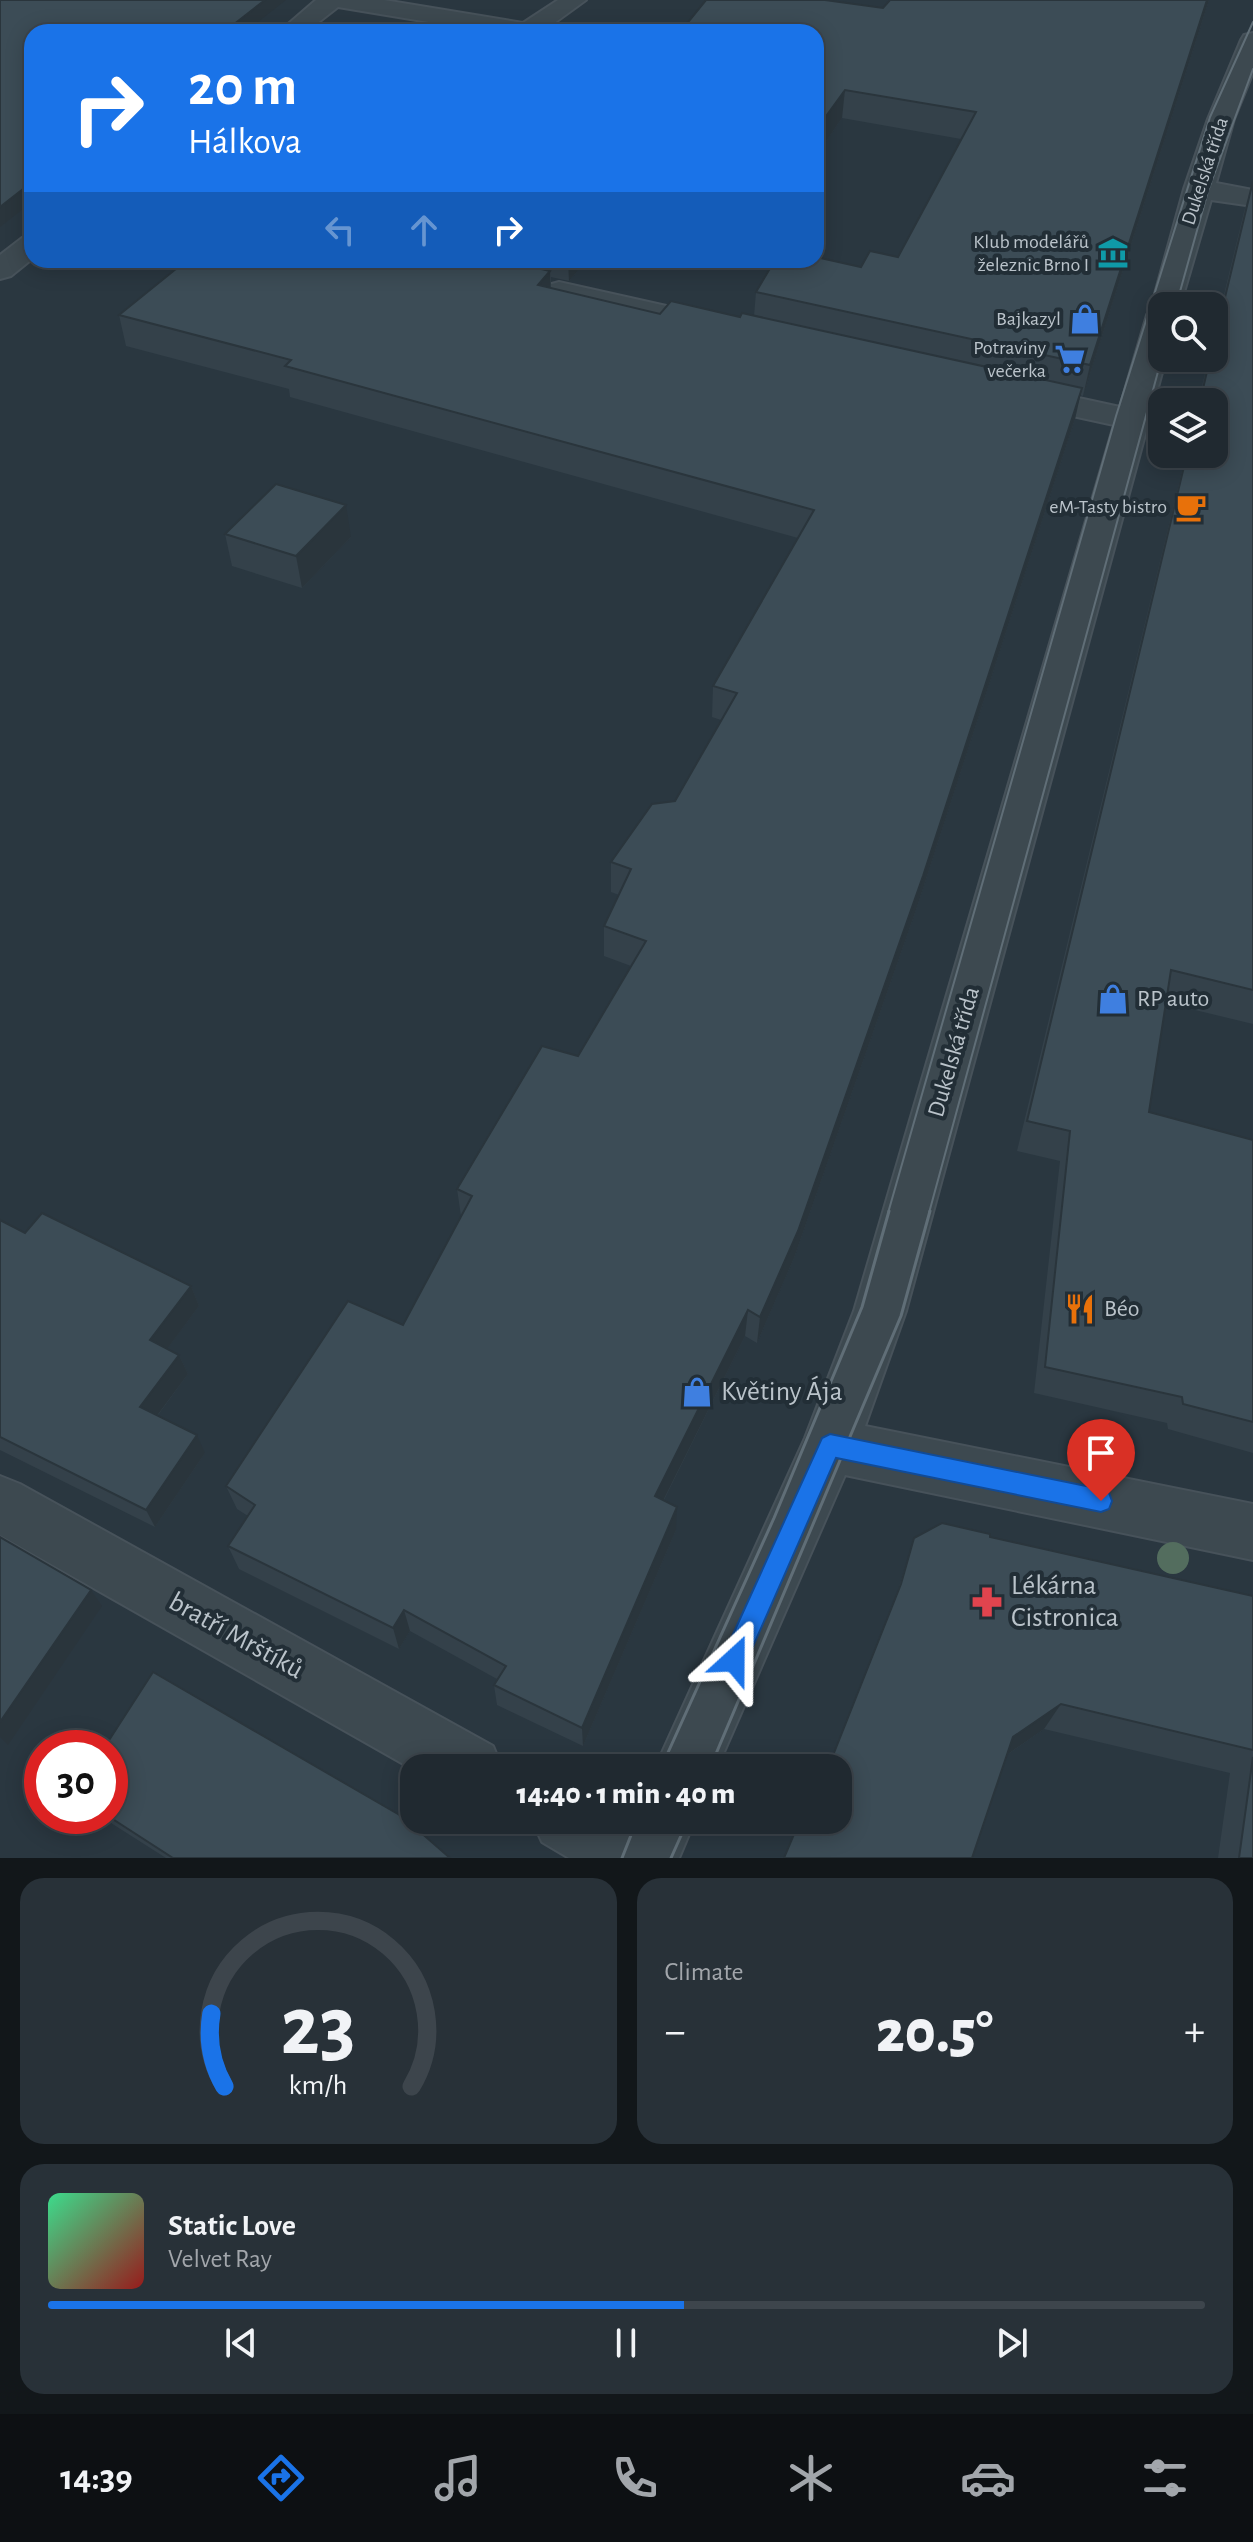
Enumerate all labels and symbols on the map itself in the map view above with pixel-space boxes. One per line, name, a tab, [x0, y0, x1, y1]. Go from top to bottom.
street label: Dukelská třída	[1178, 115, 1232, 227]
place label: Klub modelářů železnic Brno I	[973, 232, 1089, 275]
museum icon: Klub modelářů železnic Brno I	[1096, 236, 1130, 270]
shop icon: Bajkazyl	[1068, 302, 1102, 336]
place label: Bajkazyl	[996, 309, 1061, 329]
place label: Potraviny večerka	[973, 338, 1046, 381]
supermarket icon: Potraviny večerka	[1053, 342, 1087, 376]
cafe icon: eM-Tasty bistro	[1174, 490, 1208, 524]
place label: eM-Tasty bistro	[1049, 497, 1167, 517]
shop icon: RP auto	[1096, 982, 1130, 1016]
street label: Dukelská třída	[924, 984, 984, 1120]
place label: RP auto	[1137, 987, 1209, 1011]
restaurant icon: Béo	[1063, 1292, 1097, 1326]
place label: Béo	[1104, 1297, 1140, 1321]
shop icon: Květiny Ája	[680, 1375, 714, 1409]
place label: Květiny Ája	[721, 1375, 843, 1406]
pin	[1067, 1419, 1135, 1501]
place label: Lékárna Cistronica	[1011, 1572, 1119, 1632]
pharmacy icon: Lékárna Cistronica	[970, 1585, 1004, 1619]
street label: bratří Mrštíků	[164, 1588, 308, 1684]
position arrow	[692, 1618, 776, 1702]
speed limit sign: 30	[24, 1730, 128, 1834]

